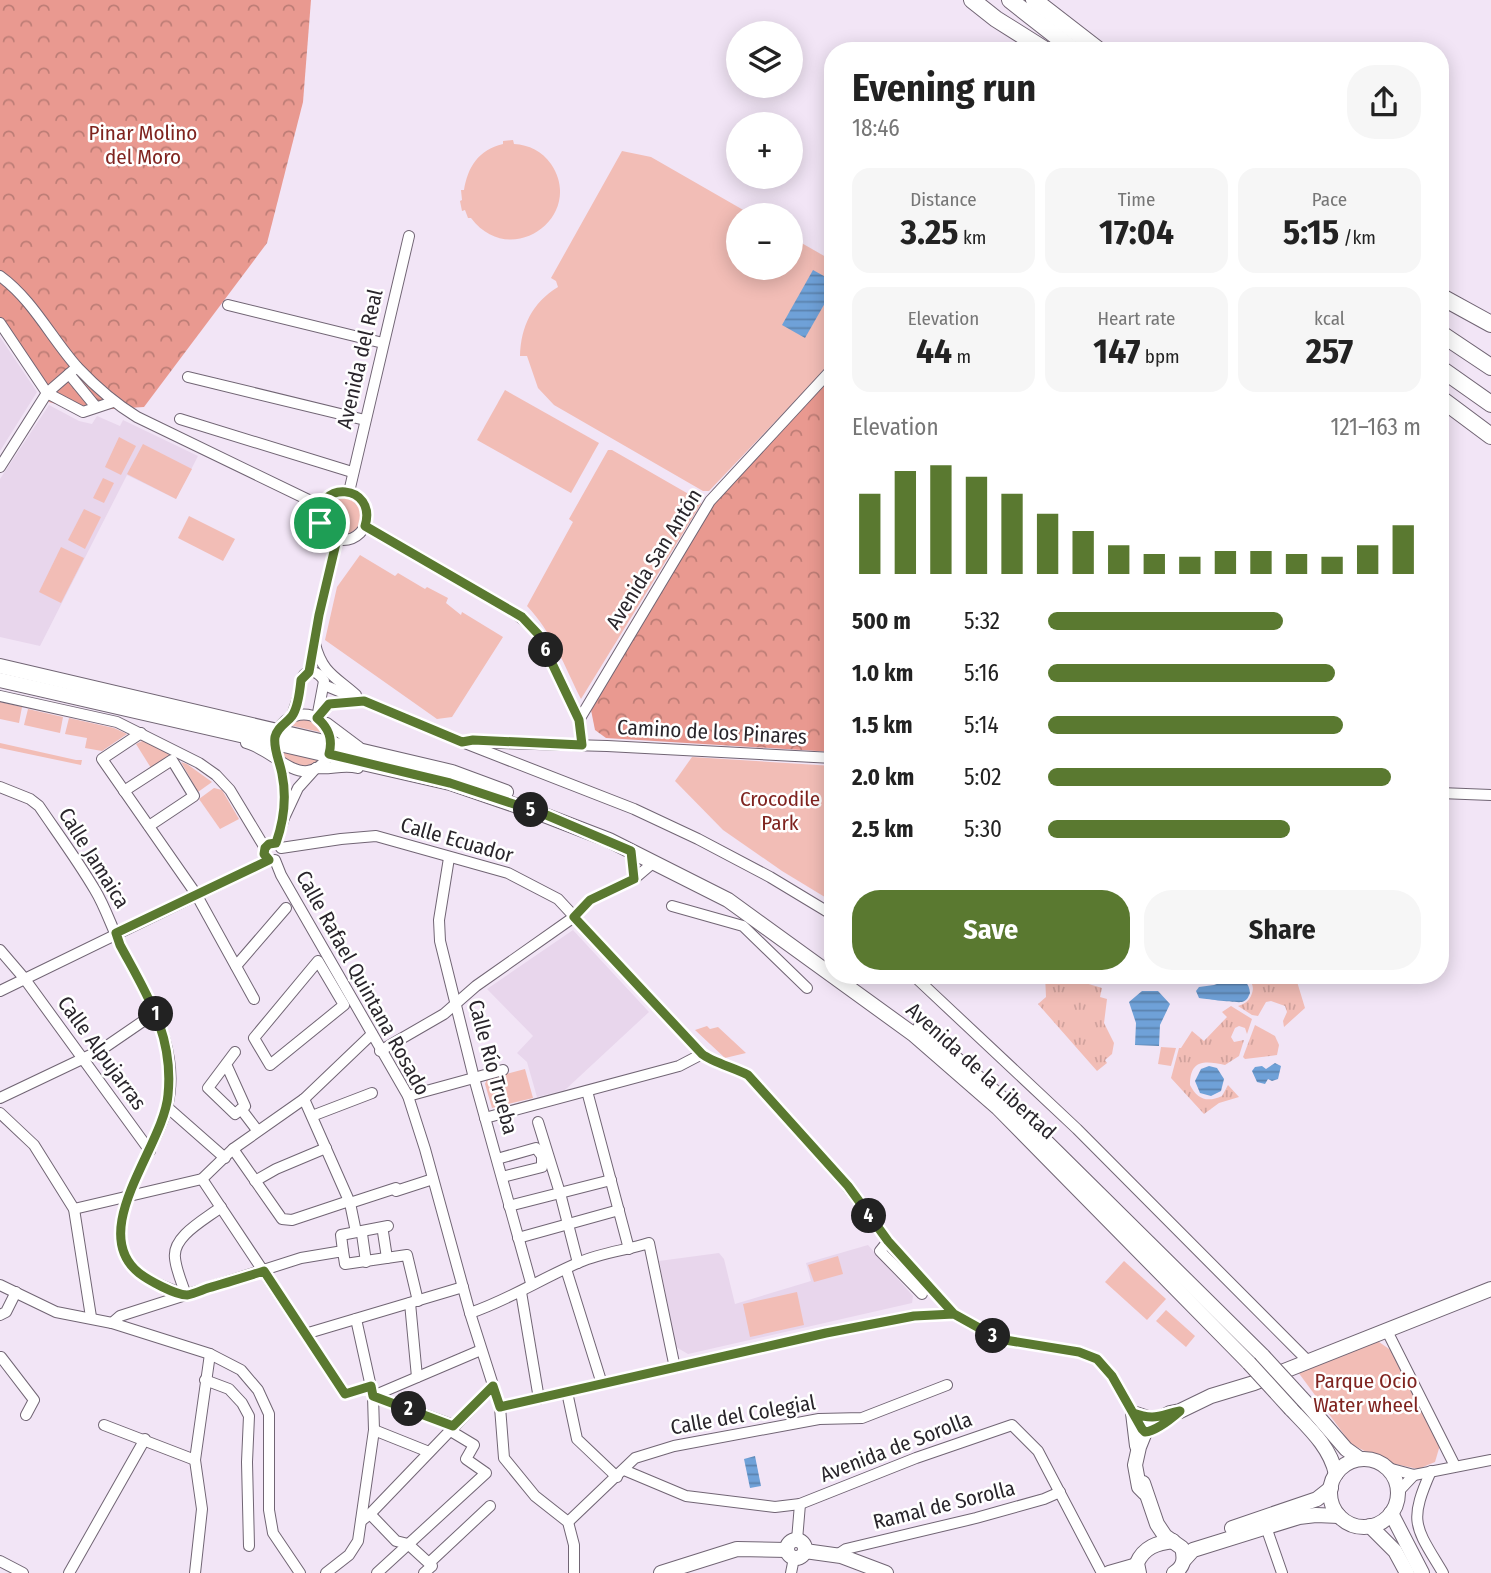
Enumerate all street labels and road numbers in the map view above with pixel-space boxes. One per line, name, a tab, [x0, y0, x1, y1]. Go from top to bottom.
street label: Avenida del Real	[331, 286, 389, 431]
street label: Avenida San Antón	[600, 484, 708, 634]
street label: Camino de los Pinares	[616, 714, 808, 750]
street label: Calle Jamaica	[53, 803, 135, 913]
street label: Calle Ecuador	[398, 812, 517, 869]
street label: Calle Rafael Quintana Rosado	[290, 866, 436, 1100]
street label: Calle Alpujarras	[52, 991, 152, 1115]
street label: Calle Río Trueba	[463, 997, 523, 1137]
street label: Avenida de la Libertad	[901, 997, 1061, 1145]
street label: Calle del Colegial	[668, 1389, 818, 1441]
street label: Avenida de Sorolla	[816, 1406, 976, 1488]
street label: Ramal de Sorolla	[870, 1475, 1018, 1535]

